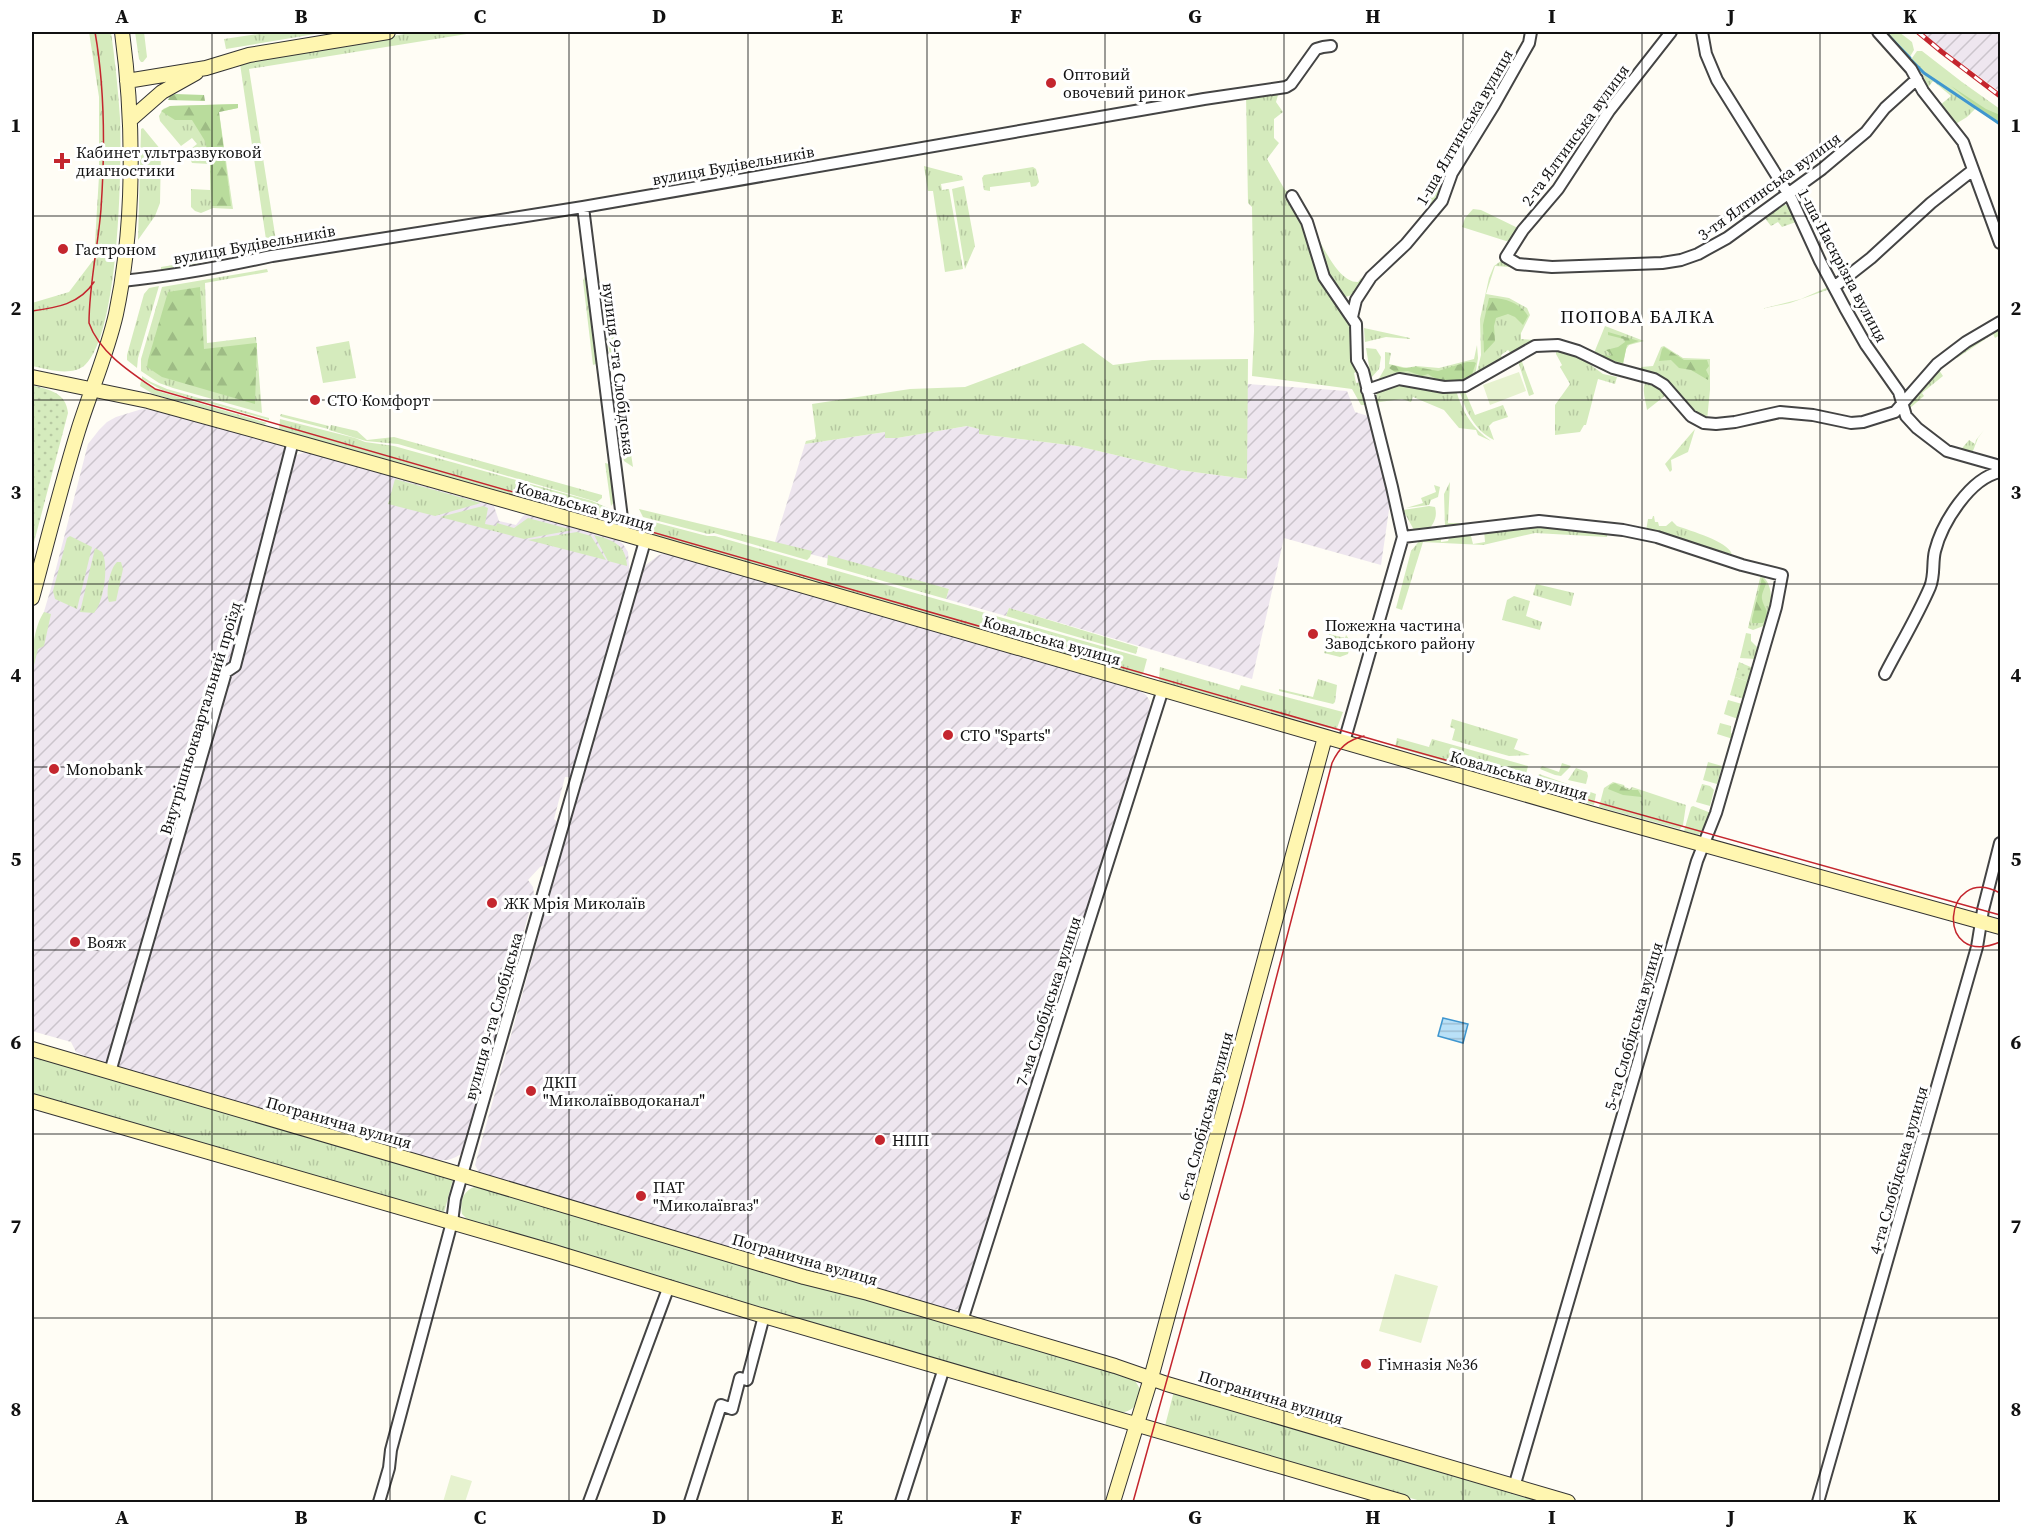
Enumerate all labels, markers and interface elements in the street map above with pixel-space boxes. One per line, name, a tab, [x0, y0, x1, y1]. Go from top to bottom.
text: A	[115, 2, 129, 30]
text: B	[294, 2, 308, 30]
text: C	[474, 2, 486, 30]
text: D	[652, 2, 666, 30]
text: E	[831, 2, 843, 30]
text: F	[1010, 2, 1022, 30]
text: G	[1188, 2, 1202, 30]
text: H	[1365, 2, 1381, 30]
text: I	[1548, 2, 1556, 30]
text: J	[1725, 2, 1735, 30]
text: K	[1903, 2, 1917, 30]
street label: 1-ша Ялтинська вулиця	[1410, 45, 1518, 209]
street label: 2-га Ялтинська вулиця	[1516, 60, 1634, 210]
place label: Оптовий овочевий ринок	[1063, 63, 1186, 103]
marker: Оптовий овочевий ринок	[1044, 76, 1058, 90]
text: 1	[11, 111, 21, 139]
text: 1	[2011, 111, 2021, 139]
street label: 3-тя Ялтинська вулиця	[1693, 127, 1845, 245]
street label: вулиця Будівельників	[650, 140, 816, 190]
place label: Кабинет ультразвуковой диагностики	[76, 141, 262, 181]
marker: Кабинет ультразвуковой диагностики	[53, 152, 71, 170]
street label: 1-ша Наскрізна вулиця	[1793, 184, 1893, 346]
street label: вулиця Будівельників	[171, 219, 337, 269]
place label: Гастроном	[75, 238, 157, 260]
marker: Гастроном	[56, 242, 70, 256]
street label: вулиця 9-та Слобідська	[597, 281, 641, 457]
text: 2	[11, 294, 22, 322]
text: 2	[2011, 294, 2022, 322]
district label: ПОПОВА БАЛКА	[1560, 304, 1716, 329]
place label: СТО Комфорт	[327, 389, 431, 411]
marker: СТО Комфорт	[308, 393, 322, 407]
street label: Ковальська вулиця	[513, 476, 657, 536]
text: 3	[11, 478, 22, 506]
text: 3	[2011, 478, 2022, 506]
street label: Внутрішньоквартальний проїзд	[154, 599, 246, 837]
street label: Ковальська вулиця	[980, 610, 1124, 670]
place label: Пожежна частина Заводського району	[1325, 614, 1476, 654]
marker: Пожежна частина Заводського району	[1306, 627, 1320, 641]
text: 4	[11, 661, 22, 689]
text: 4	[2011, 661, 2022, 689]
place label: СТО "Sparts"	[960, 724, 1051, 746]
marker: СТО "Sparts"	[941, 728, 955, 742]
street label: Ковальська вулиця	[1447, 745, 1591, 805]
place label: Monobank	[66, 758, 143, 780]
marker: Monobank	[47, 762, 61, 776]
text: 5	[11, 845, 22, 873]
text: 5	[2011, 845, 2022, 873]
place label: ЖК Мрія Миколаїв	[504, 892, 645, 914]
marker: ЖК Мрія Миколаїв	[485, 896, 499, 910]
street label: 7-ма Слобідська вулиця	[1010, 913, 1086, 1089]
street label: вулиця 9-та Слобідська	[458, 929, 528, 1103]
place label: Вояж	[87, 931, 127, 953]
marker: Вояж	[68, 935, 82, 949]
street label: 5-та Слобідська вулиця	[1598, 939, 1668, 1113]
text: 6	[11, 1028, 22, 1056]
text: 6	[2011, 1028, 2022, 1056]
street label: 6-та Слобідська вулиця	[1172, 1029, 1238, 1203]
place label: ДКП "Миколаївводоканал"	[543, 1071, 705, 1111]
street label: 4-та Слобідська вулиця	[1863, 1083, 1933, 1257]
marker: ДКП "Миколаївводоканал"	[524, 1084, 538, 1098]
street label: Погранична вулиця	[264, 1091, 414, 1153]
place label: НПП	[892, 1129, 929, 1151]
marker: НПП	[873, 1133, 887, 1147]
place label: ПАТ "Миколаївгаз"	[653, 1176, 759, 1216]
marker: ПАТ "Миколаївгаз"	[634, 1189, 648, 1203]
text: 7	[11, 1212, 22, 1240]
text: 7	[2011, 1212, 2022, 1240]
street label: Погранична вулиця	[730, 1228, 880, 1290]
place label: Гімназія №36	[1378, 1353, 1478, 1375]
marker: Гімназія №36	[1359, 1357, 1373, 1371]
street label: Погранична вулиця	[1196, 1364, 1346, 1430]
text: 8	[11, 1395, 21, 1423]
text: 8	[2011, 1395, 2021, 1423]
text: A	[115, 1503, 129, 1531]
text: B	[294, 1503, 308, 1531]
text: C	[474, 1503, 486, 1531]
text: D	[652, 1503, 666, 1531]
text: E	[831, 1503, 843, 1531]
text: F	[1010, 1503, 1022, 1531]
text: G	[1188, 1503, 1202, 1531]
text: H	[1365, 1503, 1381, 1531]
text: I	[1548, 1503, 1556, 1531]
text: J	[1725, 1503, 1735, 1531]
text: K	[1903, 1503, 1917, 1531]

